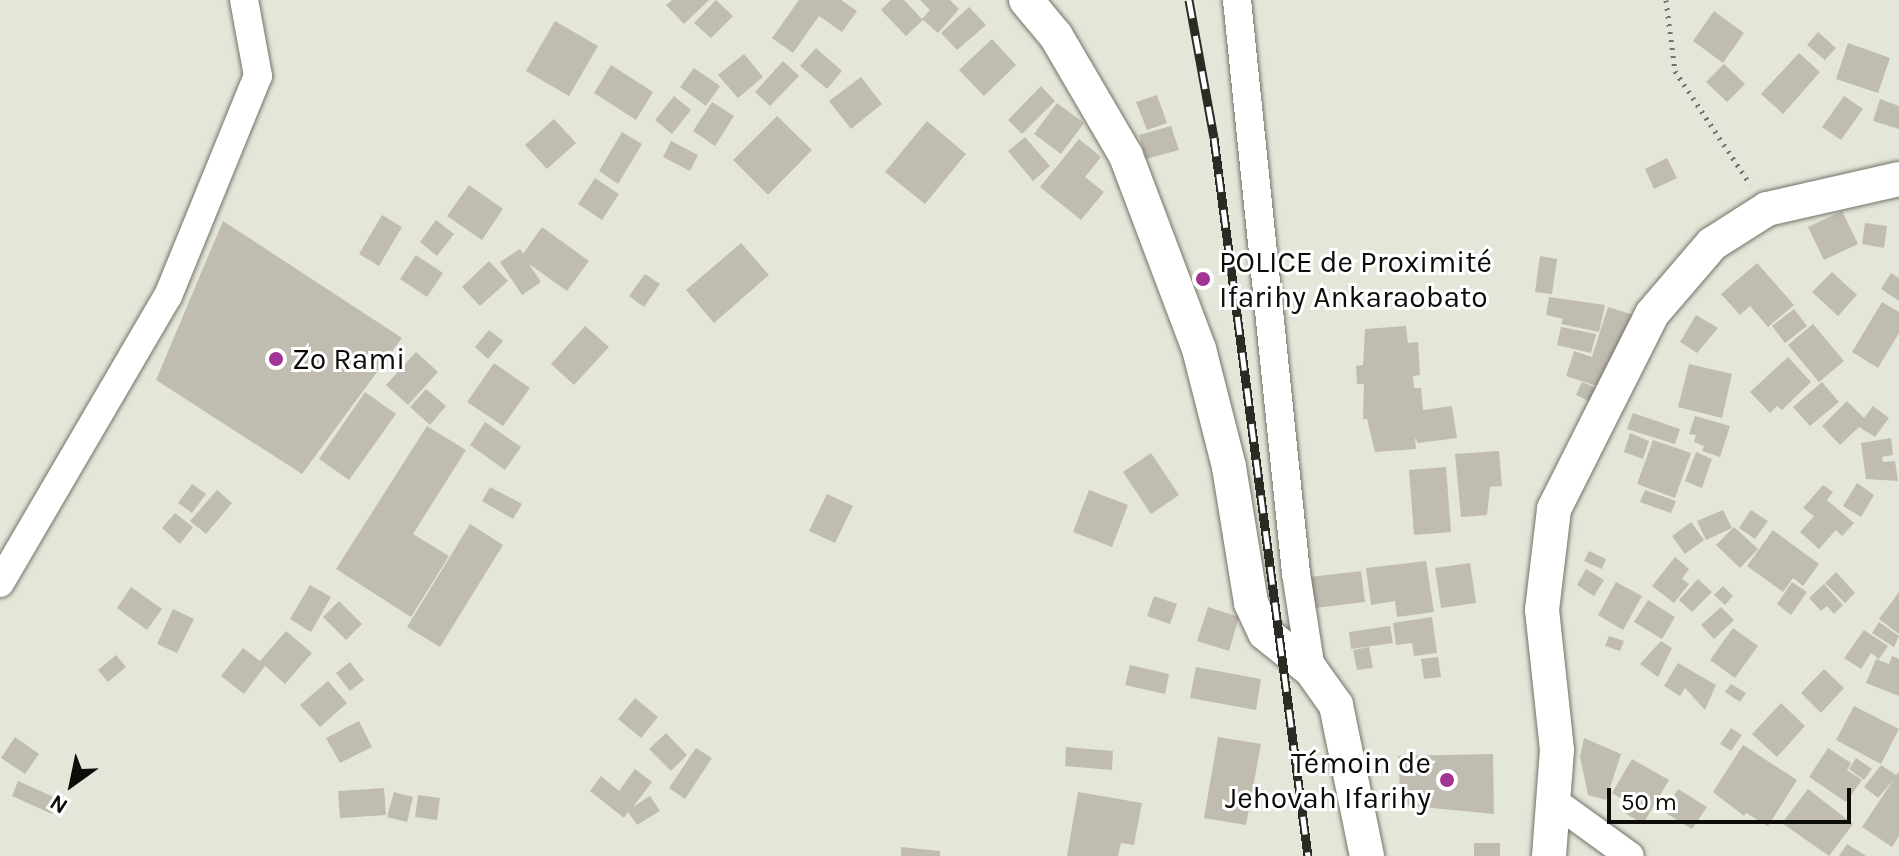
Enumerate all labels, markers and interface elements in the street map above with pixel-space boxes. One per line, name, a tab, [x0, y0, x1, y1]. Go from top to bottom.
place label: POLICE de Proximité Ifarihy Ankaraobato	[1219, 244, 1492, 314]
marker: POLICE de Proximité Ifarihy Ankaraobato	[1194, 270, 1212, 288]
place label: Zo Rami	[292, 341, 405, 377]
marker: Zo Rami	[267, 350, 285, 368]
north arrow	[32, 744, 112, 824]
place label: Témoin de Jehovah Ifarihy	[1225, 745, 1431, 816]
marker: Témoin de Jehovah Ifarihy	[1438, 771, 1456, 789]
scale bar	[1611, 772, 1855, 822]
text: 50 m	[1621, 788, 1677, 816]
text: N	[45, 789, 73, 819]

